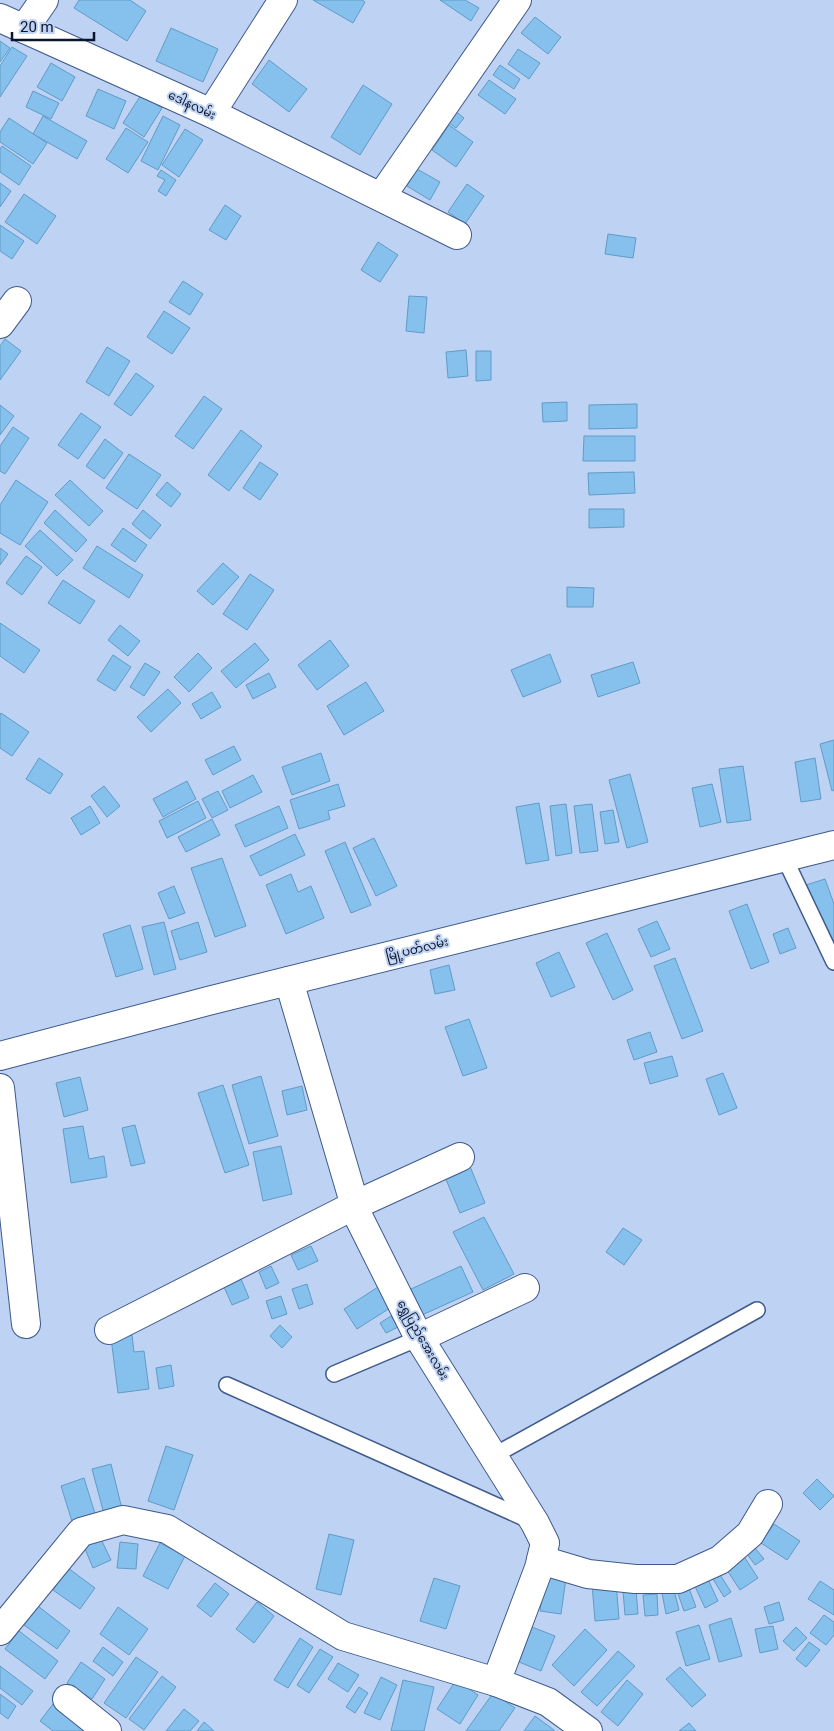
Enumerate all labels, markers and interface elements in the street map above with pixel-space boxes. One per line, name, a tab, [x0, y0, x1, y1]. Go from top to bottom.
scale bar	[12, 10, 95, 42]
text: 20 m	[20, 18, 54, 36]
street label: ဒေါနလမ်း	[165, 86, 219, 125]
street label: မြို့ပတ်လမ်း	[384, 933, 450, 966]
street label: ရွှေပြည်အေးလမ်း	[392, 1297, 453, 1384]

